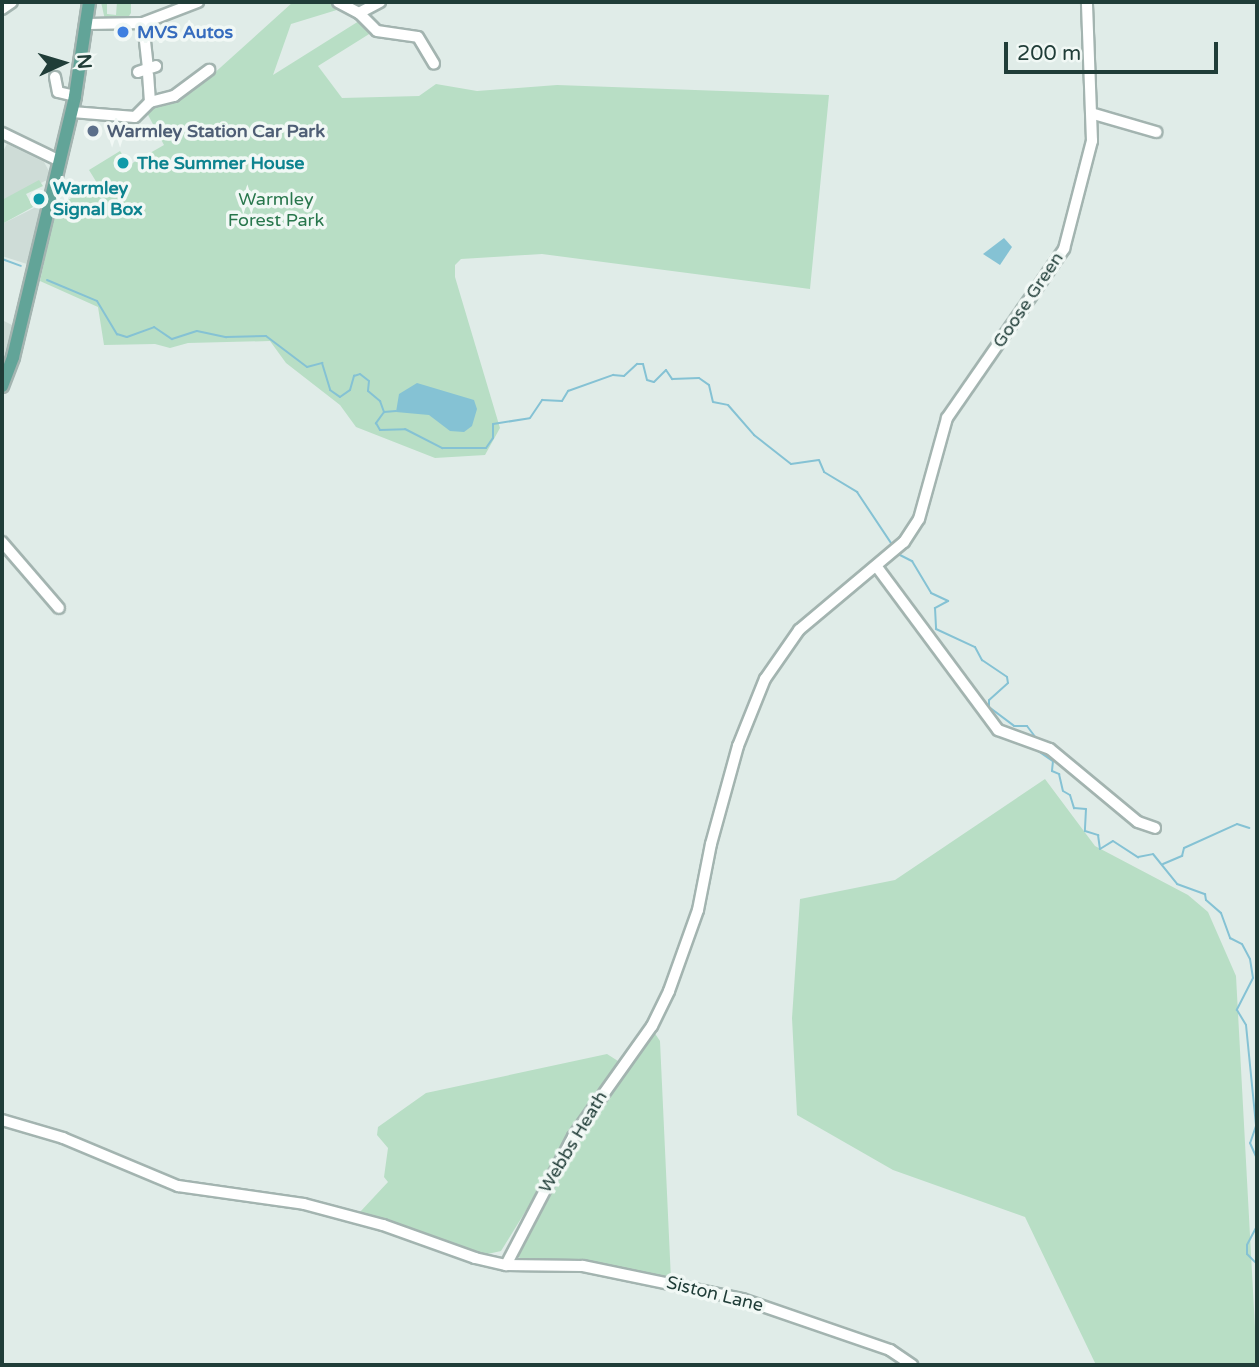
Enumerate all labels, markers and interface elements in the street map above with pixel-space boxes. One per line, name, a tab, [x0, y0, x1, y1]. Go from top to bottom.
place label: MVS Autos	[137, 21, 233, 43]
marker: MVS Autos	[115, 24, 131, 40]
north arrow	[28, 28, 98, 98]
scale bar	[1007, 28, 1220, 72]
text: 200 m	[1017, 41, 1081, 66]
text: N	[72, 53, 95, 70]
place label: Warmley Station Car Park	[107, 120, 325, 142]
marker: Warmley Station Car Park	[85, 123, 101, 139]
place label: The Summer House	[137, 152, 304, 174]
marker: The Summer House	[115, 155, 131, 171]
place label: Warmley Signal Box	[53, 178, 143, 220]
park label: Warmley Forest Park	[228, 189, 324, 232]
marker: Warmley Signal Box	[31, 191, 47, 207]
street label: Goose Green	[988, 248, 1068, 352]
street label: Webbs Heath	[534, 1087, 612, 1197]
street label: Siston Lane	[664, 1272, 766, 1316]

